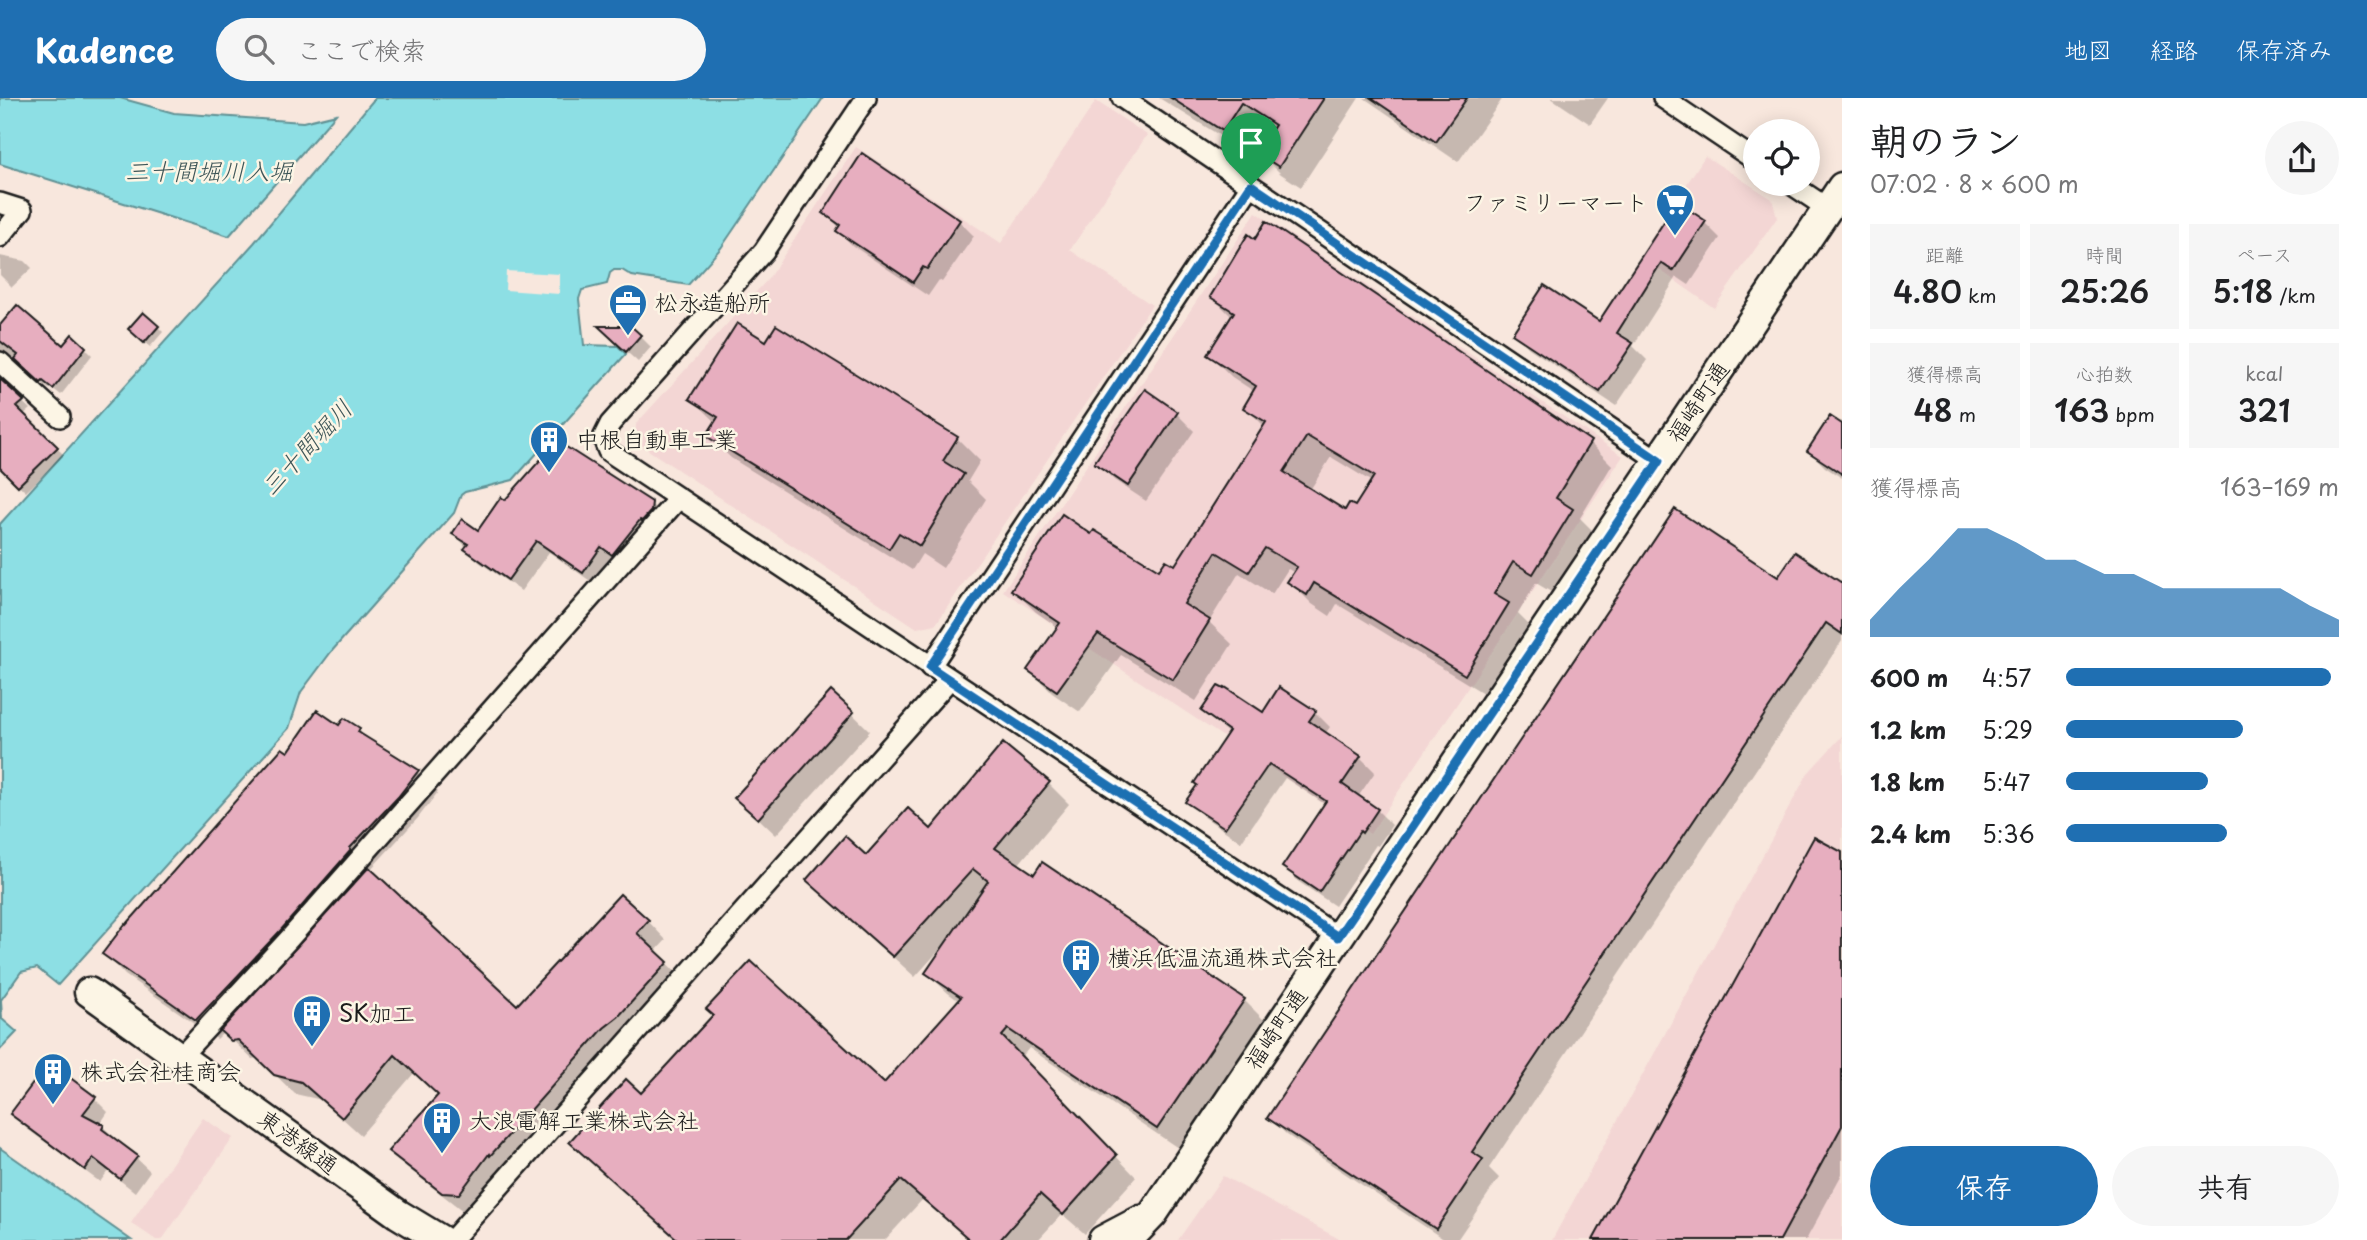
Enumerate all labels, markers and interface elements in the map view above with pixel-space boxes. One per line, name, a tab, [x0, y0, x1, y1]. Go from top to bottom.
search box	[216, 18, 706, 81]
text: Kadence	[35, 24, 174, 74]
icon: search	[240, 30, 278, 68]
text: ここで検索	[296, 30, 426, 69]
text: 地図	[2064, 31, 2112, 67]
text: 経路	[2150, 31, 2198, 67]
text: 保存済み	[2236, 31, 2332, 67]
text: 朝のラン	[1870, 111, 2022, 168]
pin	[1221, 113, 1281, 185]
map controls	[1743, 119, 1820, 196]
button: locate	[1743, 119, 1820, 196]
button: share	[2265, 121, 2339, 195]
icon: arrive	[1232, 124, 1270, 162]
water label: 三十間堀川入堀	[125, 152, 295, 188]
text: 07:02 · 8 × 600 m	[1870, 166, 2079, 201]
supermarket icon: ファミリーマート	[1654, 182, 1696, 237]
place label: ファミリーマート	[1464, 184, 1648, 219]
text: 距離	[1926, 240, 1964, 268]
text: 時間	[2085, 240, 2124, 268]
text: ペース	[2236, 240, 2292, 268]
text: 4.80	[1893, 268, 1962, 313]
text: 25:26	[2060, 268, 2149, 313]
text: 5:18	[2213, 268, 2273, 313]
text: km	[1962, 281, 1997, 309]
text: /km	[2273, 281, 2316, 309]
office icon: 松永造船所	[607, 282, 649, 337]
place label: 松永造船所	[655, 284, 770, 319]
street label: 福崎町通	[1657, 353, 1737, 449]
text: 獲得標高	[1907, 359, 1983, 387]
text: 心拍数	[2076, 359, 2133, 387]
text: kcal	[2245, 359, 2283, 387]
text: 48	[1914, 387, 1953, 432]
text: 163	[2054, 387, 2109, 432]
text: 321	[2238, 387, 2290, 432]
water label: 三十間堀川	[251, 390, 360, 503]
text: m	[1953, 400, 1976, 428]
text: bpm	[2109, 400, 2155, 428]
building icon: 中根自動車工業	[528, 419, 570, 474]
place label: 中根自動車工業	[576, 421, 737, 456]
text: 獲得標高	[1870, 469, 1962, 504]
text: 163–169 m	[2220, 469, 2339, 504]
text: 600 m	[1870, 660, 1948, 695]
text: 4:57	[1982, 660, 2031, 695]
text: 1.2 km	[1870, 712, 1946, 747]
text: 5:29	[1982, 712, 2033, 747]
text: 1.8 km	[1870, 764, 1945, 799]
text: 5:47	[1982, 764, 2030, 799]
text: 2.4 km	[1870, 816, 1951, 851]
text: 5:36	[1982, 816, 2035, 851]
building icon: 横浜低温流通株式会社	[1060, 937, 1102, 992]
place label: 横浜低温流通株式会社	[1108, 939, 1338, 974]
street label: 福崎町通	[1235, 980, 1315, 1076]
building icon: SK加工	[291, 993, 333, 1048]
place label: SK加工	[339, 995, 415, 1030]
building icon: 株式会社桂商会	[32, 1051, 74, 1106]
place label: 株式会社桂商会	[80, 1053, 241, 1088]
street label: 東港線通	[251, 1100, 346, 1182]
building icon: 大浪電解工業株式会社	[421, 1100, 463, 1155]
place label: 大浪電解工業株式会社	[469, 1102, 699, 1137]
button: 保存	[1870, 1146, 2098, 1226]
button: 共有	[2112, 1146, 2339, 1226]

